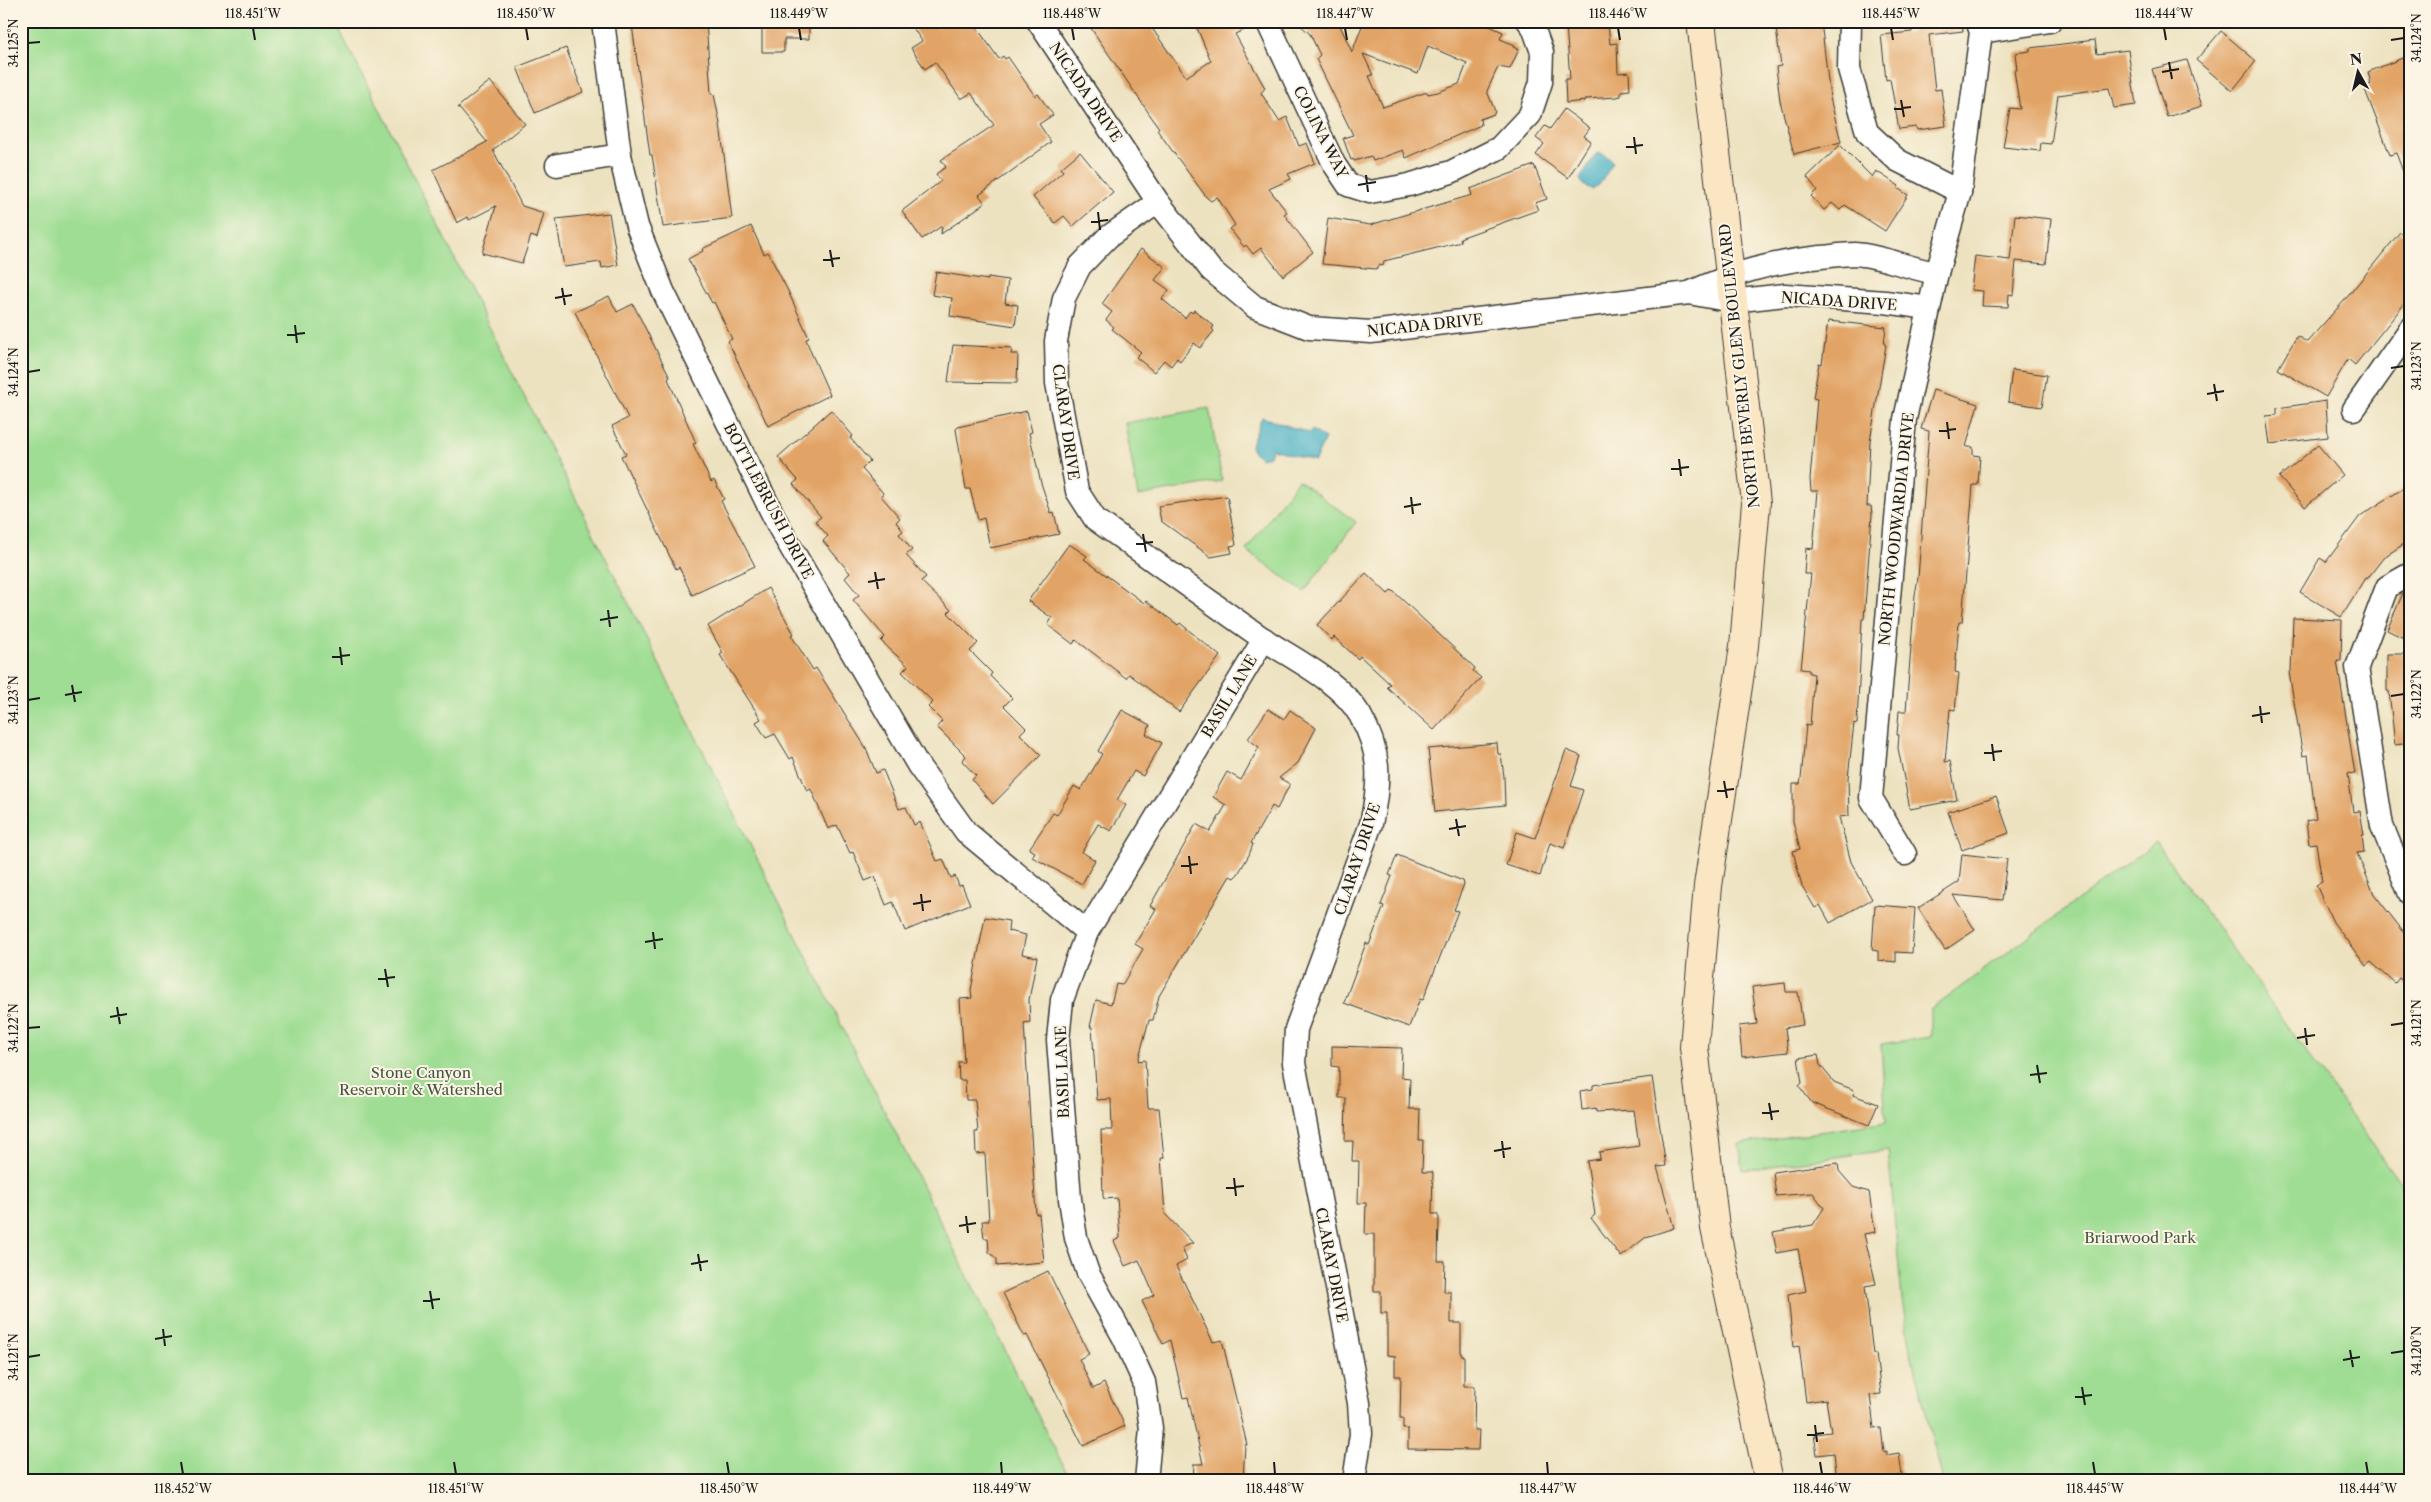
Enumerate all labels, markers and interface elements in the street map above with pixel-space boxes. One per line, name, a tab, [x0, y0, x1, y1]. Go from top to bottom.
text: 118.451°W	[225, 6, 282, 21]
text: 118.450°W	[497, 6, 556, 21]
text: 118.449°W	[770, 6, 829, 21]
text: 118.448°W	[1043, 6, 1102, 21]
text: 118.447°W	[1316, 6, 1374, 21]
text: 118.446°W	[1589, 6, 1648, 21]
text: 118.445°W	[1862, 6, 1921, 21]
text: 118.444°W	[2135, 6, 2194, 21]
text: 34.124°N	[2409, 13, 2424, 63]
text: 34.125°N	[6, 18, 21, 68]
street label: NICADA DRIVE	[1046, 38, 1126, 146]
north arrow	[2334, 48, 2384, 98]
text: N	[2349, 49, 2363, 69]
street label: COLINA WAY	[1289, 82, 1353, 182]
street label: NORTH BEVERLY GLEN BOULEVARD	[1715, 223, 1763, 509]
street label: NICADA DRIVE	[1780, 287, 1898, 315]
street label: NICADA DRIVE	[1366, 309, 1484, 341]
text: 34.123°N	[2409, 341, 2424, 391]
text: 34.124°N	[6, 347, 21, 397]
street label: CLARAY DRIVE	[1048, 363, 1084, 481]
street label: NORTH WOODWARDIA DRIVE	[1874, 411, 1918, 647]
street label: BOTTLEBRUSH DRIVE	[720, 420, 818, 582]
street label: BASIL LANE	[1197, 651, 1261, 741]
text: 34.122°N	[2409, 669, 2424, 719]
text: 34.123°N	[6, 675, 21, 725]
street label: CLARAY DRIVE	[1330, 800, 1384, 918]
text: 34.121°N	[2409, 999, 2424, 1047]
text: 34.122°N	[6, 1003, 21, 1053]
street label: BASIL LANE	[1051, 1025, 1073, 1119]
park label: Stone Canyon Reservoir & Watershed	[339, 1063, 503, 1099]
street label: CLARAY DRIVE	[1311, 1206, 1353, 1324]
park label: Briarwood Park	[2084, 1228, 2197, 1247]
text: 34.120°N	[2409, 1326, 2424, 1376]
text: 34.121°N	[6, 1333, 21, 1381]
text: 118.452°W	[154, 1481, 213, 1496]
text: 118.451°W	[428, 1481, 485, 1496]
text: 118.450°W	[700, 1481, 759, 1496]
text: 118.449°W	[973, 1481, 1032, 1496]
text: 118.448°W	[1246, 1481, 1305, 1496]
text: 118.447°W	[1519, 1481, 1577, 1496]
text: 118.446°W	[1793, 1481, 1852, 1496]
text: 118.445°W	[2066, 1481, 2125, 1496]
text: 118.444°W	[2339, 1481, 2398, 1496]

